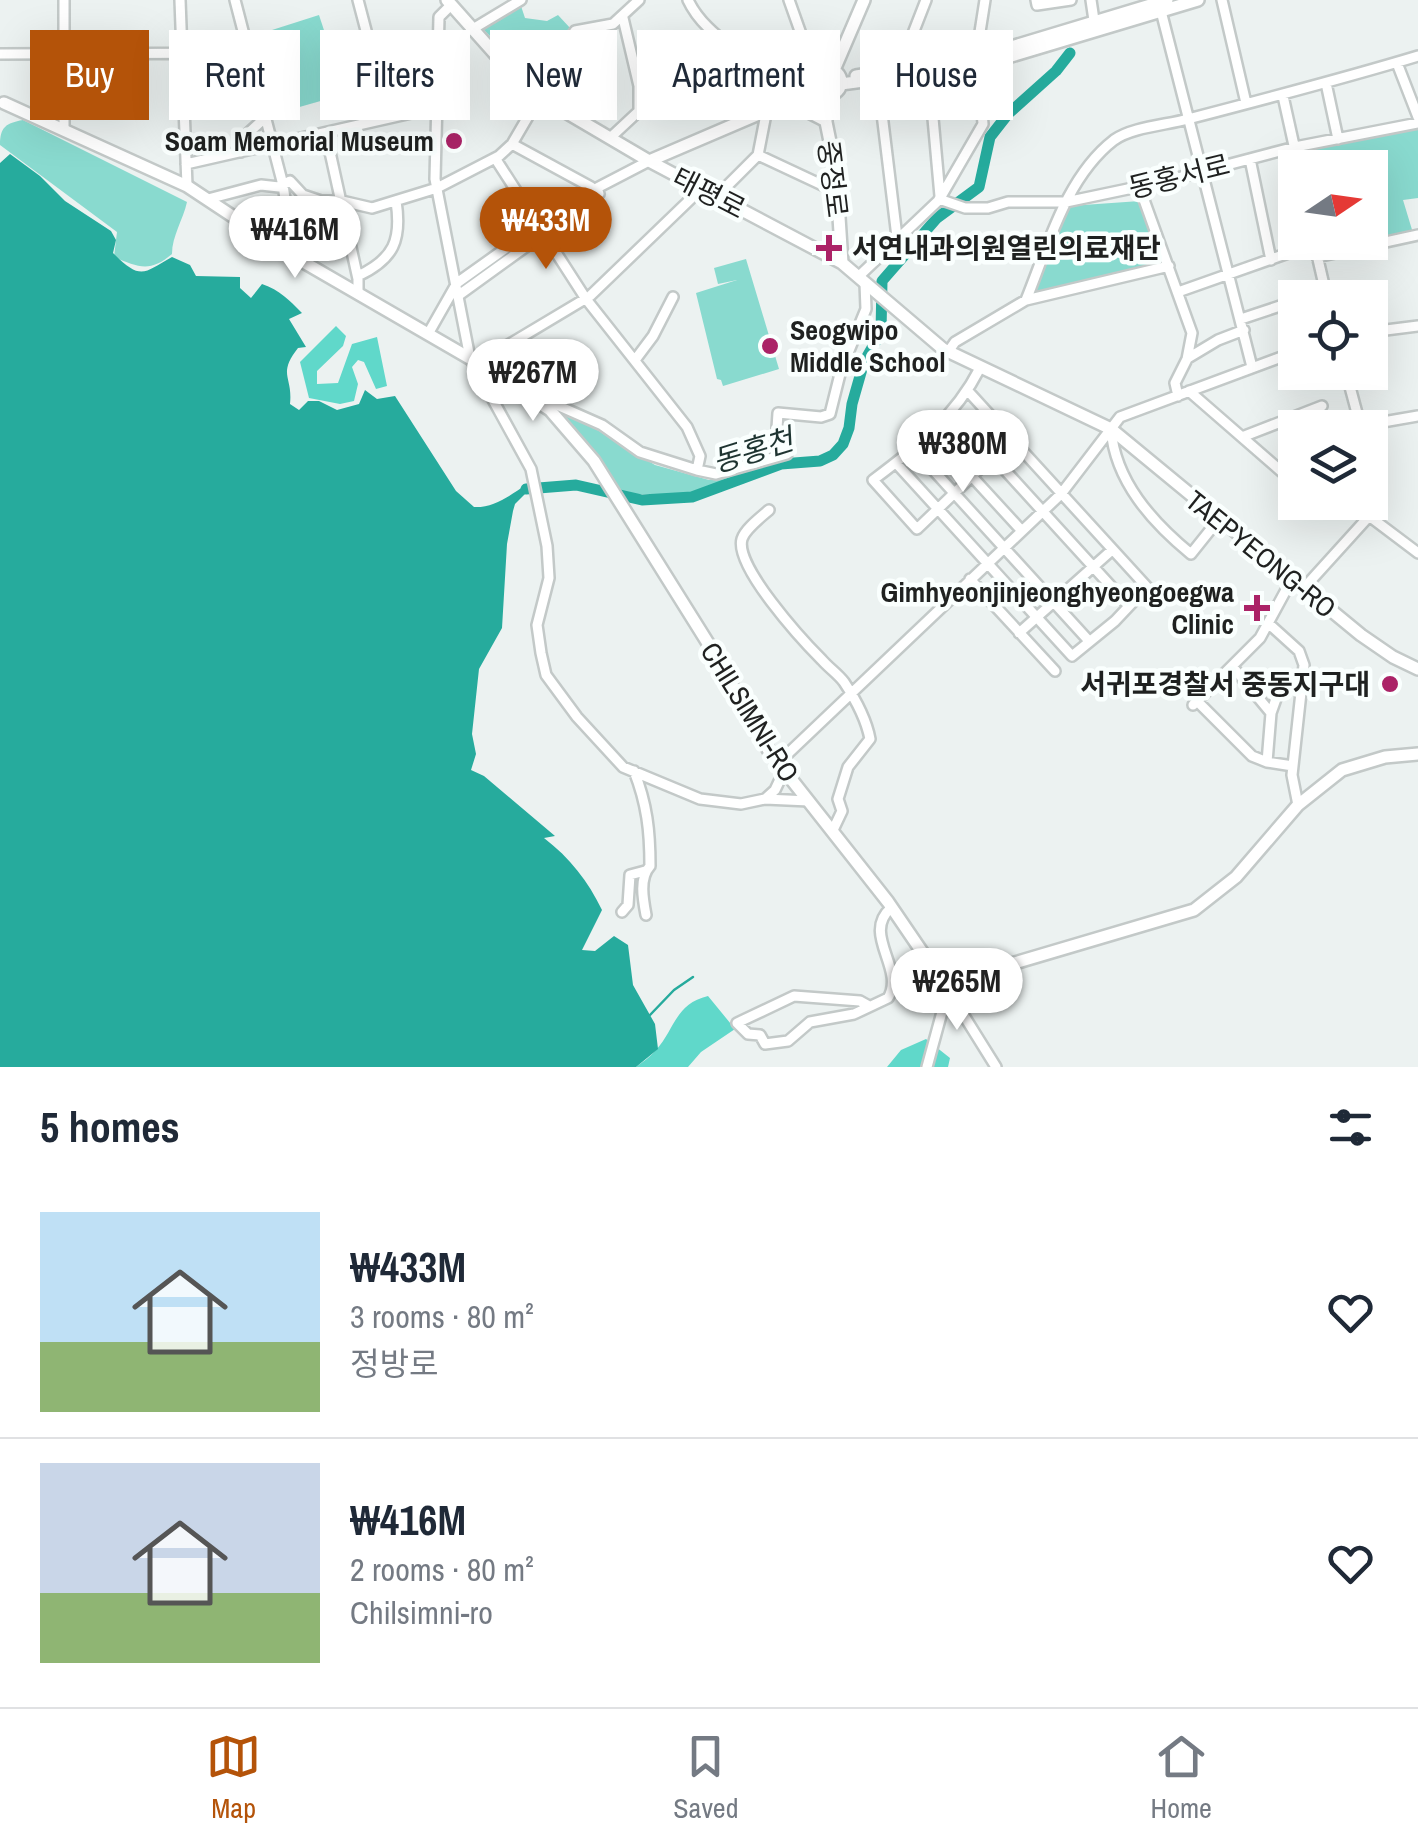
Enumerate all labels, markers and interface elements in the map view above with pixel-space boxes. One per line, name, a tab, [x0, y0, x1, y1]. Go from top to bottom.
chip: Buy	[30, 30, 149, 120]
chip: Rent	[169, 30, 300, 120]
chip: Filters	[320, 30, 470, 120]
chip: New	[490, 30, 617, 120]
chip: Apartment	[637, 30, 840, 120]
chip: House	[860, 30, 1013, 120]
place label: Soam Memorial Museum	[165, 122, 434, 160]
marker: Soam Memorial Museum	[443, 130, 465, 152]
street label: 중정로	[809, 138, 857, 220]
street label: 동홍서로	[1124, 145, 1234, 207]
north arrow	[1278, 150, 1388, 260]
map controls	[1278, 150, 1388, 520]
street label: 태평로	[666, 159, 752, 227]
pin: ₩433M	[476, 187, 616, 272]
pin: ₩416M	[225, 196, 365, 281]
text: ₩433M	[502, 198, 590, 241]
text: ₩416M	[251, 207, 339, 250]
place label: 서연내과의원열린의료재단	[852, 229, 1161, 267]
marker: 서연내과의원열린의료재단	[816, 235, 842, 261]
button: locate	[1278, 280, 1388, 390]
place label: Seogwipo Middle School	[790, 311, 946, 381]
marker: Seogwipo Middle School	[759, 335, 781, 357]
pin: ₩267M	[463, 339, 603, 424]
text: ₩267M	[489, 350, 577, 393]
pin: ₩380M	[893, 410, 1033, 495]
button: layers	[1278, 410, 1388, 520]
water label: 동홍천	[707, 418, 801, 481]
text: ₩380M	[919, 421, 1007, 464]
street label: TAEPYEONG-RO	[1178, 482, 1344, 626]
place label: Gimhyeonjinjeonghyeongoegwa Clinic	[881, 573, 1234, 643]
marker: Gimhyeonjinjeonghyeongoegwa Clinic	[1244, 595, 1270, 621]
street label: CHILSIMNI-RO	[692, 635, 808, 789]
place label: 서귀포경찰서 중동지구대	[1080, 665, 1370, 703]
marker: 서귀포경찰서 중동지구대	[1379, 673, 1401, 695]
pin: ₩265M	[887, 948, 1027, 1033]
text: ₩265M	[913, 959, 1001, 1002]
text: 5 homes	[40, 1099, 180, 1155]
icon: filters	[1323, 1100, 1378, 1155]
text: ₩433M	[350, 1239, 466, 1295]
icon: home	[120, 1252, 240, 1372]
icon: heart	[1323, 1285, 1378, 1340]
text: 3 rooms · 80 m²	[350, 1295, 534, 1338]
text: 정방로	[350, 1342, 438, 1385]
text: ₩416M	[350, 1492, 466, 1548]
icon: home	[120, 1503, 240, 1623]
icon: heart	[1323, 1536, 1378, 1591]
text: 2 rooms · 80 m²	[350, 1548, 534, 1591]
text: Chilsimni-ro	[350, 1591, 493, 1634]
tab: Map	[206, 1729, 261, 1827]
tab: Saved	[673, 1729, 738, 1827]
tab: Home	[1151, 1729, 1212, 1827]

